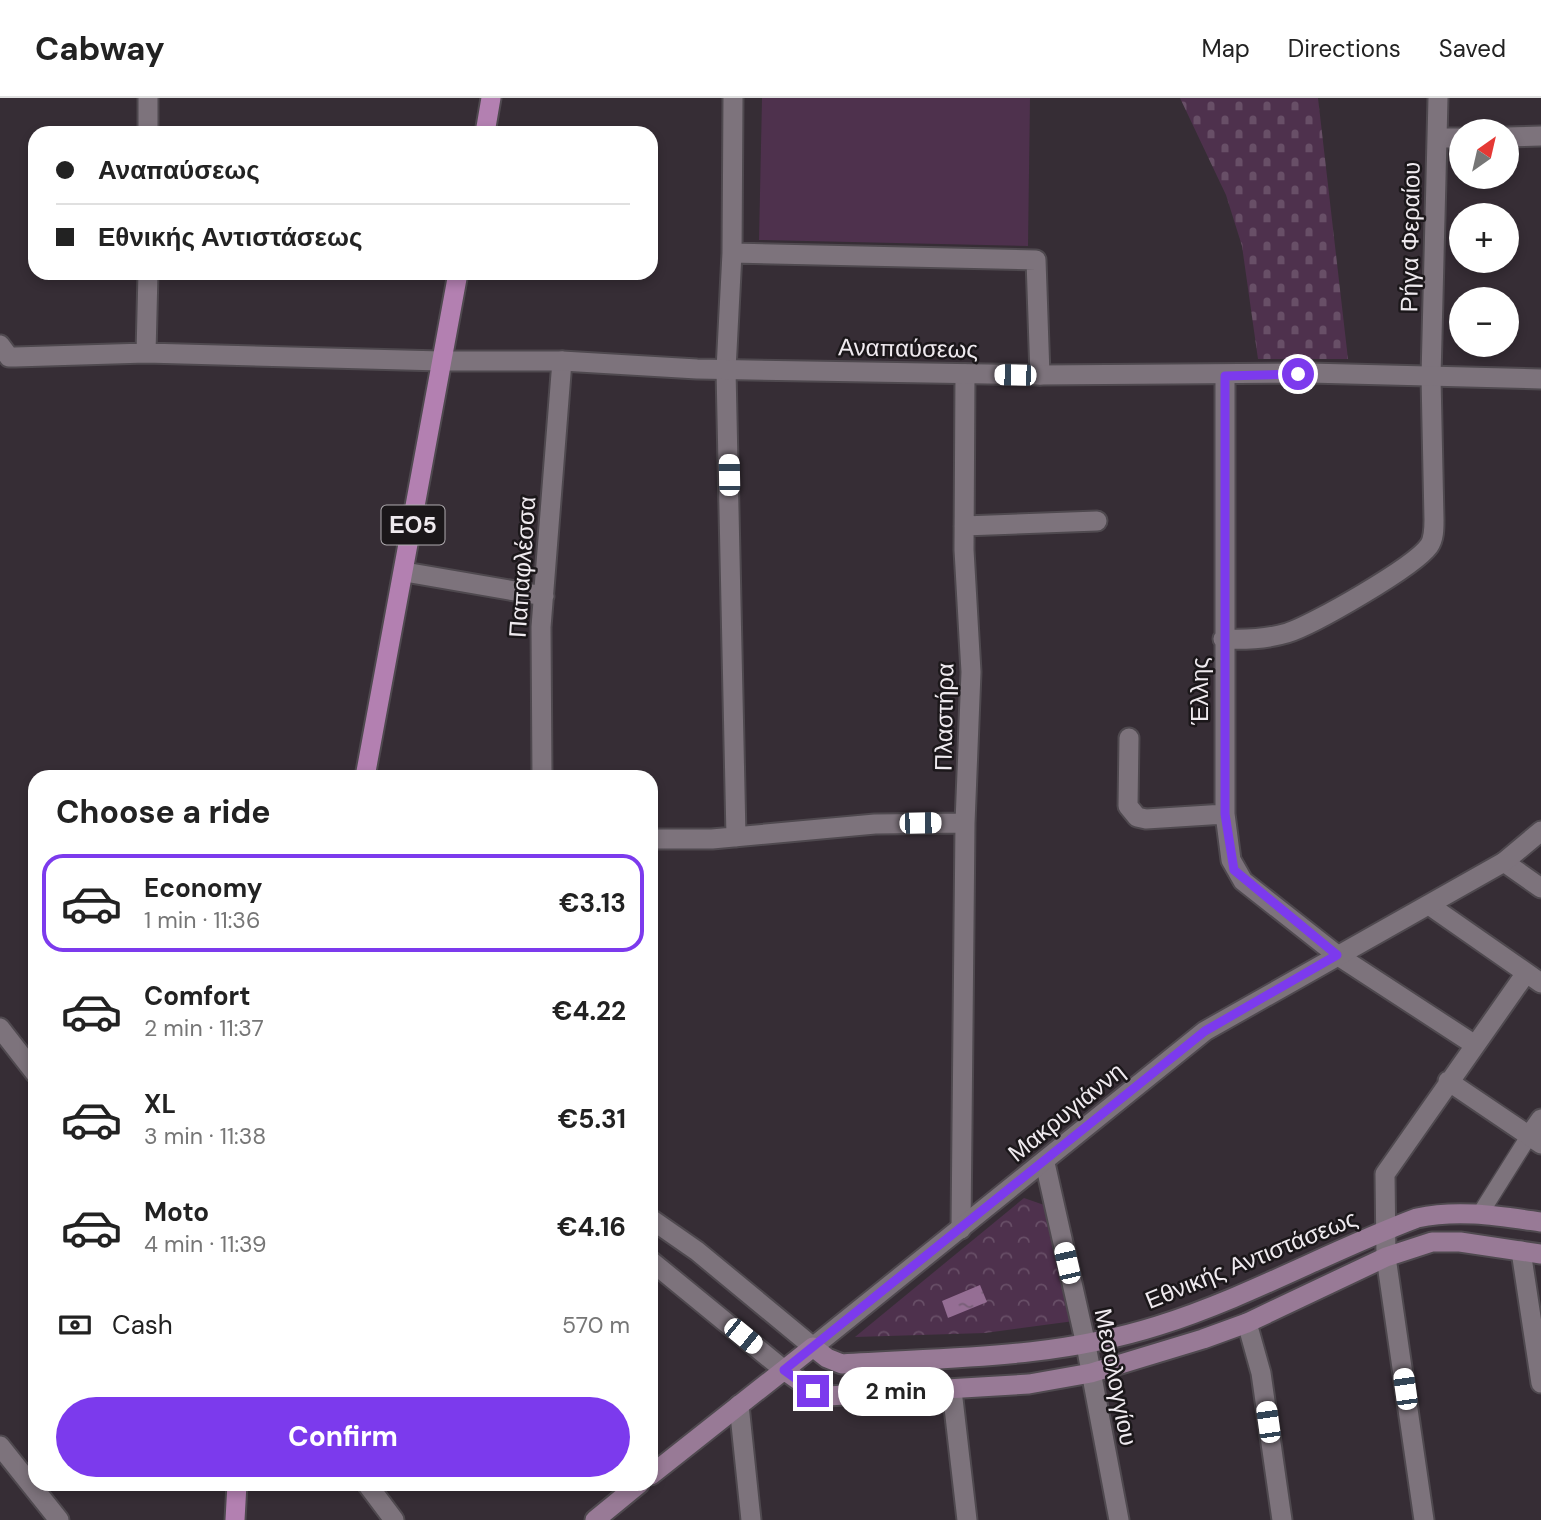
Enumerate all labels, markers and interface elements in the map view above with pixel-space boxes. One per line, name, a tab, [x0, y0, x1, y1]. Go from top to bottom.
text: Cabway	[35, 27, 165, 70]
text: Map	[1202, 33, 1250, 64]
text: Directions	[1288, 33, 1401, 64]
text: Saved	[1439, 33, 1506, 64]
north arrow	[1449, 119, 1519, 189]
map controls	[1449, 119, 1519, 357]
text: Αναπαύσεως	[98, 153, 260, 187]
street label: Ρήγα Φεραίου	[1393, 161, 1427, 313]
button: +	[1449, 203, 1519, 273]
text: Εθνικής Αντιστάσεως	[98, 220, 362, 254]
button: −	[1449, 287, 1519, 357]
street label: Αναπαύσεως	[838, 331, 978, 365]
route start	[1282, 358, 1314, 390]
car	[994, 364, 1037, 386]
car	[719, 454, 740, 496]
street label: Παπαφλέσσα	[502, 495, 542, 639]
road number: ΕΟ5	[382, 506, 444, 544]
street label: Έλλης	[1184, 657, 1215, 726]
street label: Πλαστήρα	[928, 663, 960, 771]
text: Choose a ride	[56, 791, 271, 833]
car	[899, 812, 942, 834]
text: Economy	[144, 871, 262, 905]
icon: car	[60, 872, 123, 935]
text: €3.13	[559, 886, 626, 920]
text: 1 min · 11:36	[144, 905, 260, 935]
text: Comfort	[144, 979, 250, 1013]
icon: car	[60, 980, 123, 1043]
text: €4.22	[552, 994, 626, 1028]
text: 2 min · 11:37	[144, 1013, 264, 1043]
street label: Μακρυγιάννη	[1001, 1056, 1131, 1168]
text: XL	[144, 1087, 176, 1121]
icon: car	[60, 1088, 123, 1151]
text: €5.31	[558, 1102, 626, 1136]
text: 3 min · 11:38	[144, 1121, 266, 1151]
text: Moto	[144, 1195, 209, 1229]
icon: car	[60, 1196, 123, 1259]
street label: Εθνικής Αντιστάσεως	[1140, 1202, 1362, 1316]
text: €4.16	[557, 1210, 626, 1244]
text: 4 min · 11:39	[144, 1229, 266, 1259]
car	[1053, 1240, 1082, 1286]
icon: cash	[56, 1306, 94, 1344]
street label: Μεσολογγίου	[1088, 1306, 1144, 1448]
text: Cash	[112, 1308, 173, 1342]
text: 570 m	[562, 1310, 630, 1340]
car	[721, 1315, 766, 1357]
callout: 2 min	[838, 1366, 953, 1416]
car	[1392, 1367, 1419, 1411]
route end	[797, 1375, 829, 1407]
text: 2 min	[866, 1376, 926, 1406]
button: Confirm	[56, 1397, 630, 1477]
car	[1255, 1400, 1282, 1444]

